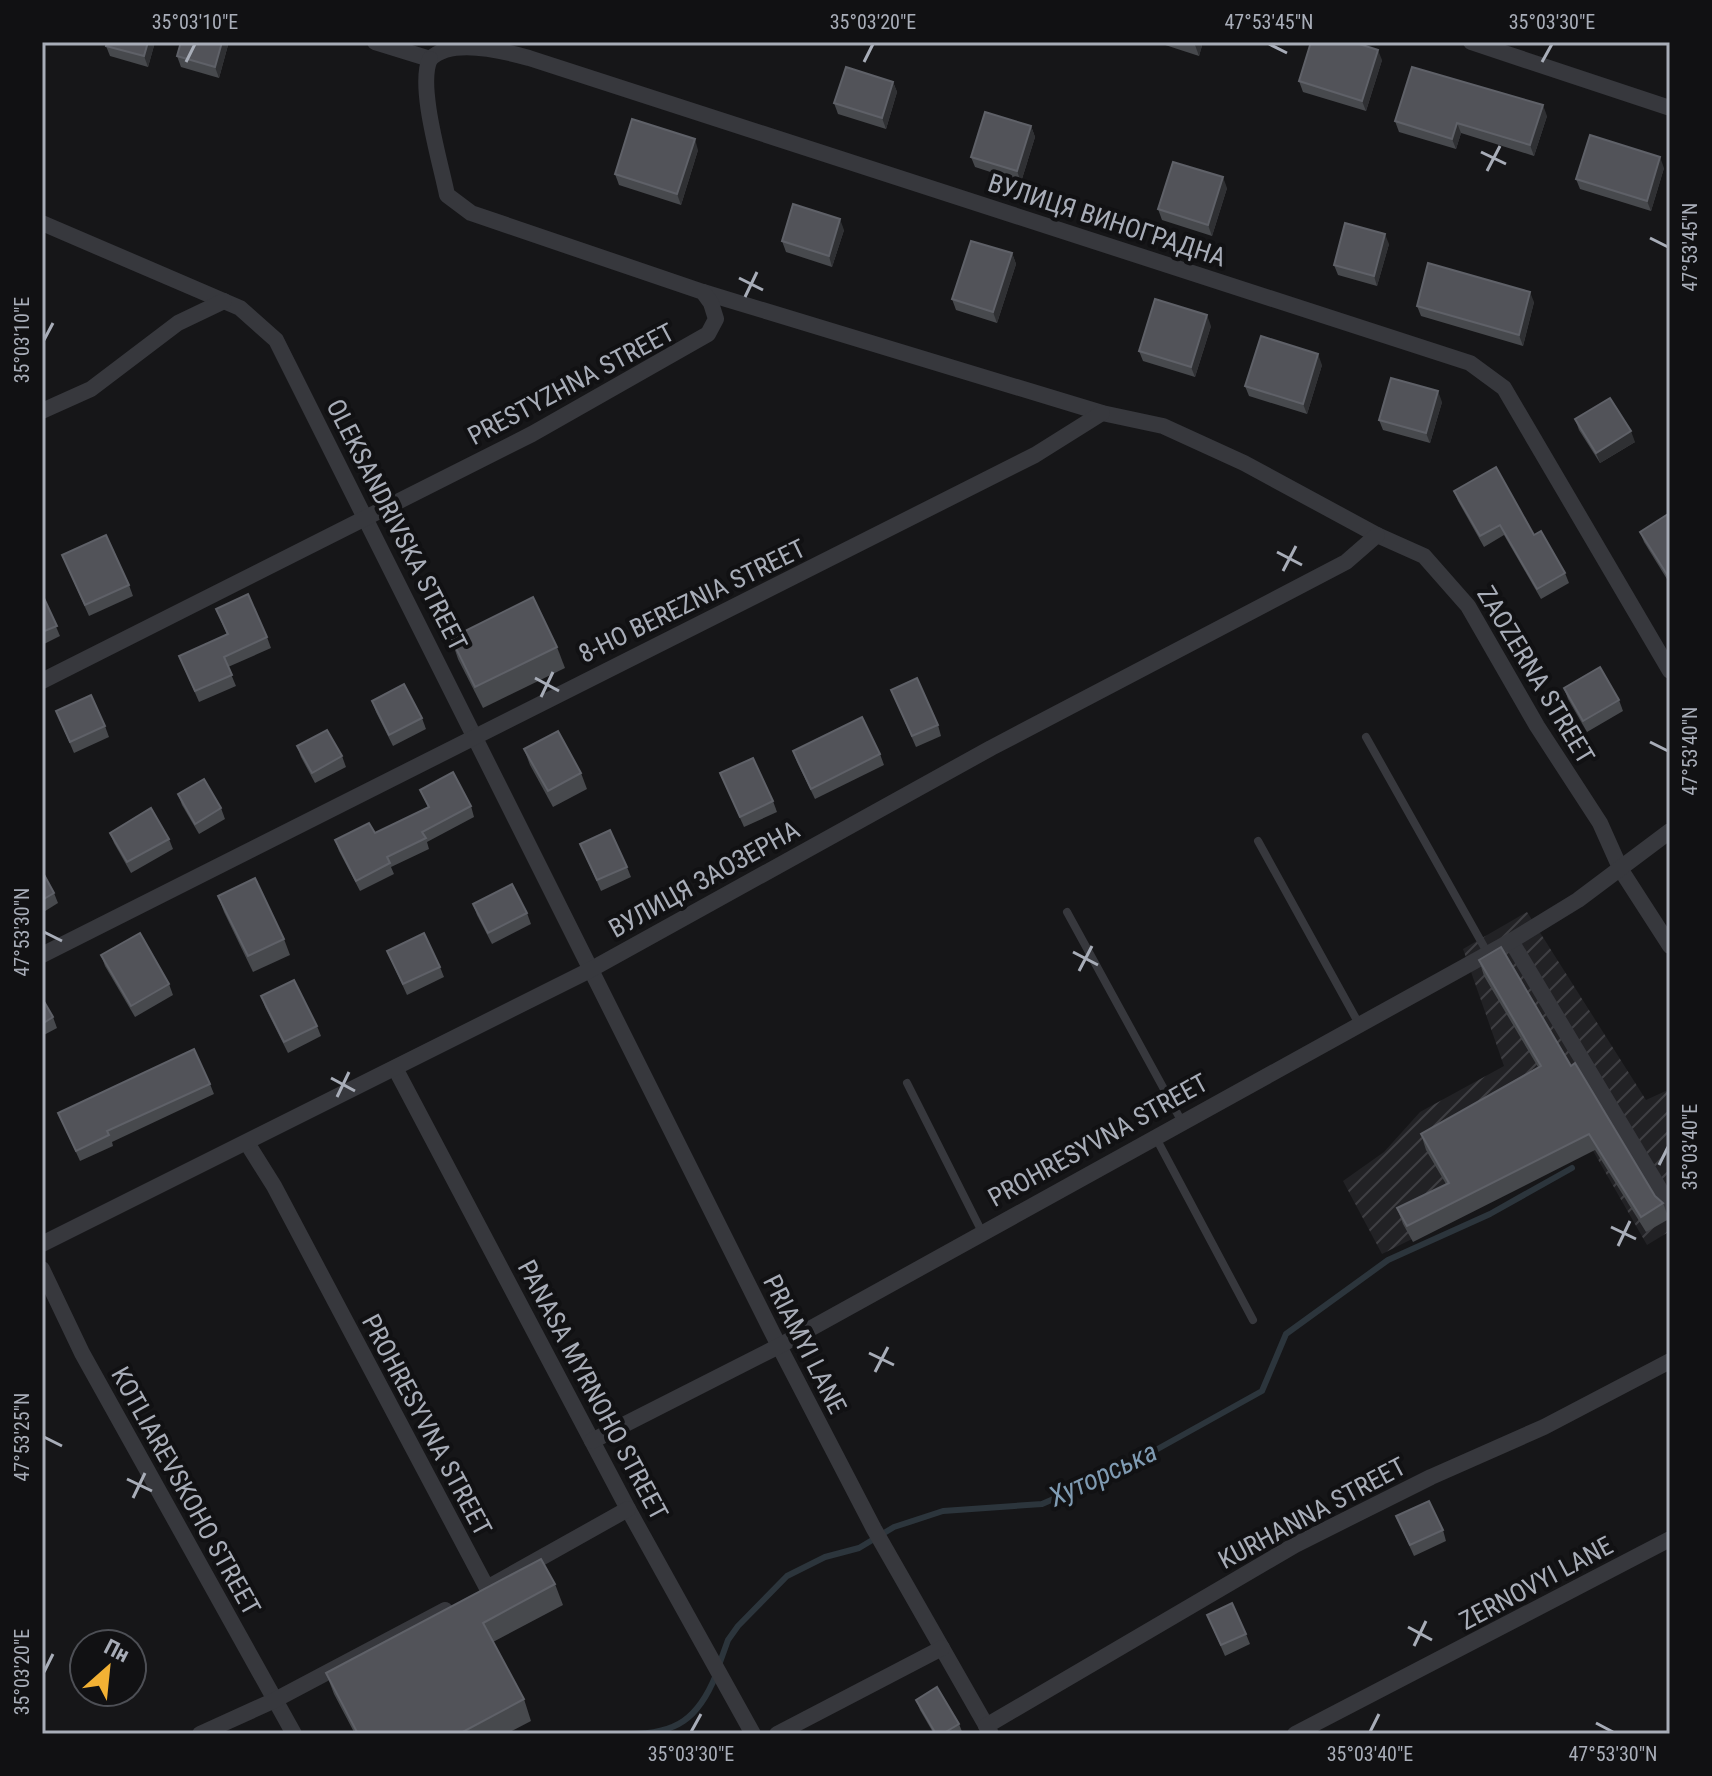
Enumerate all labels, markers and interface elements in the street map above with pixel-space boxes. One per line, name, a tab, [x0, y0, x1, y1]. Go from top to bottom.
text: 35°03'10"E	[152, 10, 238, 34]
text: 35°03'20"E	[830, 10, 916, 34]
text: 47°53'45"N	[1224, 10, 1314, 34]
text: 35°03'30"E	[1509, 10, 1595, 34]
street label: ВУЛИЦЯ ВИНОГРАДНА	[984, 167, 1230, 273]
text: 47°53'45"N	[1678, 202, 1702, 292]
text: 35°03'10"E	[10, 297, 34, 383]
street label: PRESTYZHNA STREET	[463, 317, 679, 451]
street label: OLEKSANDRIVSKA STREET	[320, 394, 474, 656]
street label: 8-HO BEREZNIA STREET	[574, 533, 810, 669]
street label: ZAOZERNA STREET	[1471, 581, 1601, 769]
text: 47°53'40"N	[1678, 706, 1702, 796]
street label: ВУЛИЦЯ ЗАОЗЕРНА	[604, 814, 804, 944]
text: 47°53'30"N	[10, 887, 34, 977]
street label: PROHRESYVNA STREET	[983, 1067, 1213, 1213]
text: 35°03'40"E	[1678, 1104, 1702, 1190]
street label: PANASA MYRNOHO STREET	[512, 1255, 674, 1525]
street label: PRIAMYI LANE	[757, 1269, 853, 1419]
street label: PROHRESYVNA STREET	[356, 1309, 498, 1541]
street label: KOTLIAREVSKOHO STREET	[105, 1362, 267, 1620]
text: 47°53'25"N	[10, 1392, 34, 1482]
water label: Хуторська	[1043, 1435, 1162, 1514]
street label: KURHANNA STREET	[1213, 1451, 1411, 1575]
street label: ZERNOVYI LANE	[1454, 1530, 1618, 1636]
north arrow	[68, 1628, 148, 1708]
text: 35°03'20"E	[10, 1629, 34, 1715]
text: Пн	[100, 1634, 133, 1667]
text: 35°03'30"E	[648, 1742, 734, 1766]
text: 35°03'40"E	[1327, 1742, 1413, 1766]
text: 47°53'30"N	[1568, 1742, 1658, 1766]

